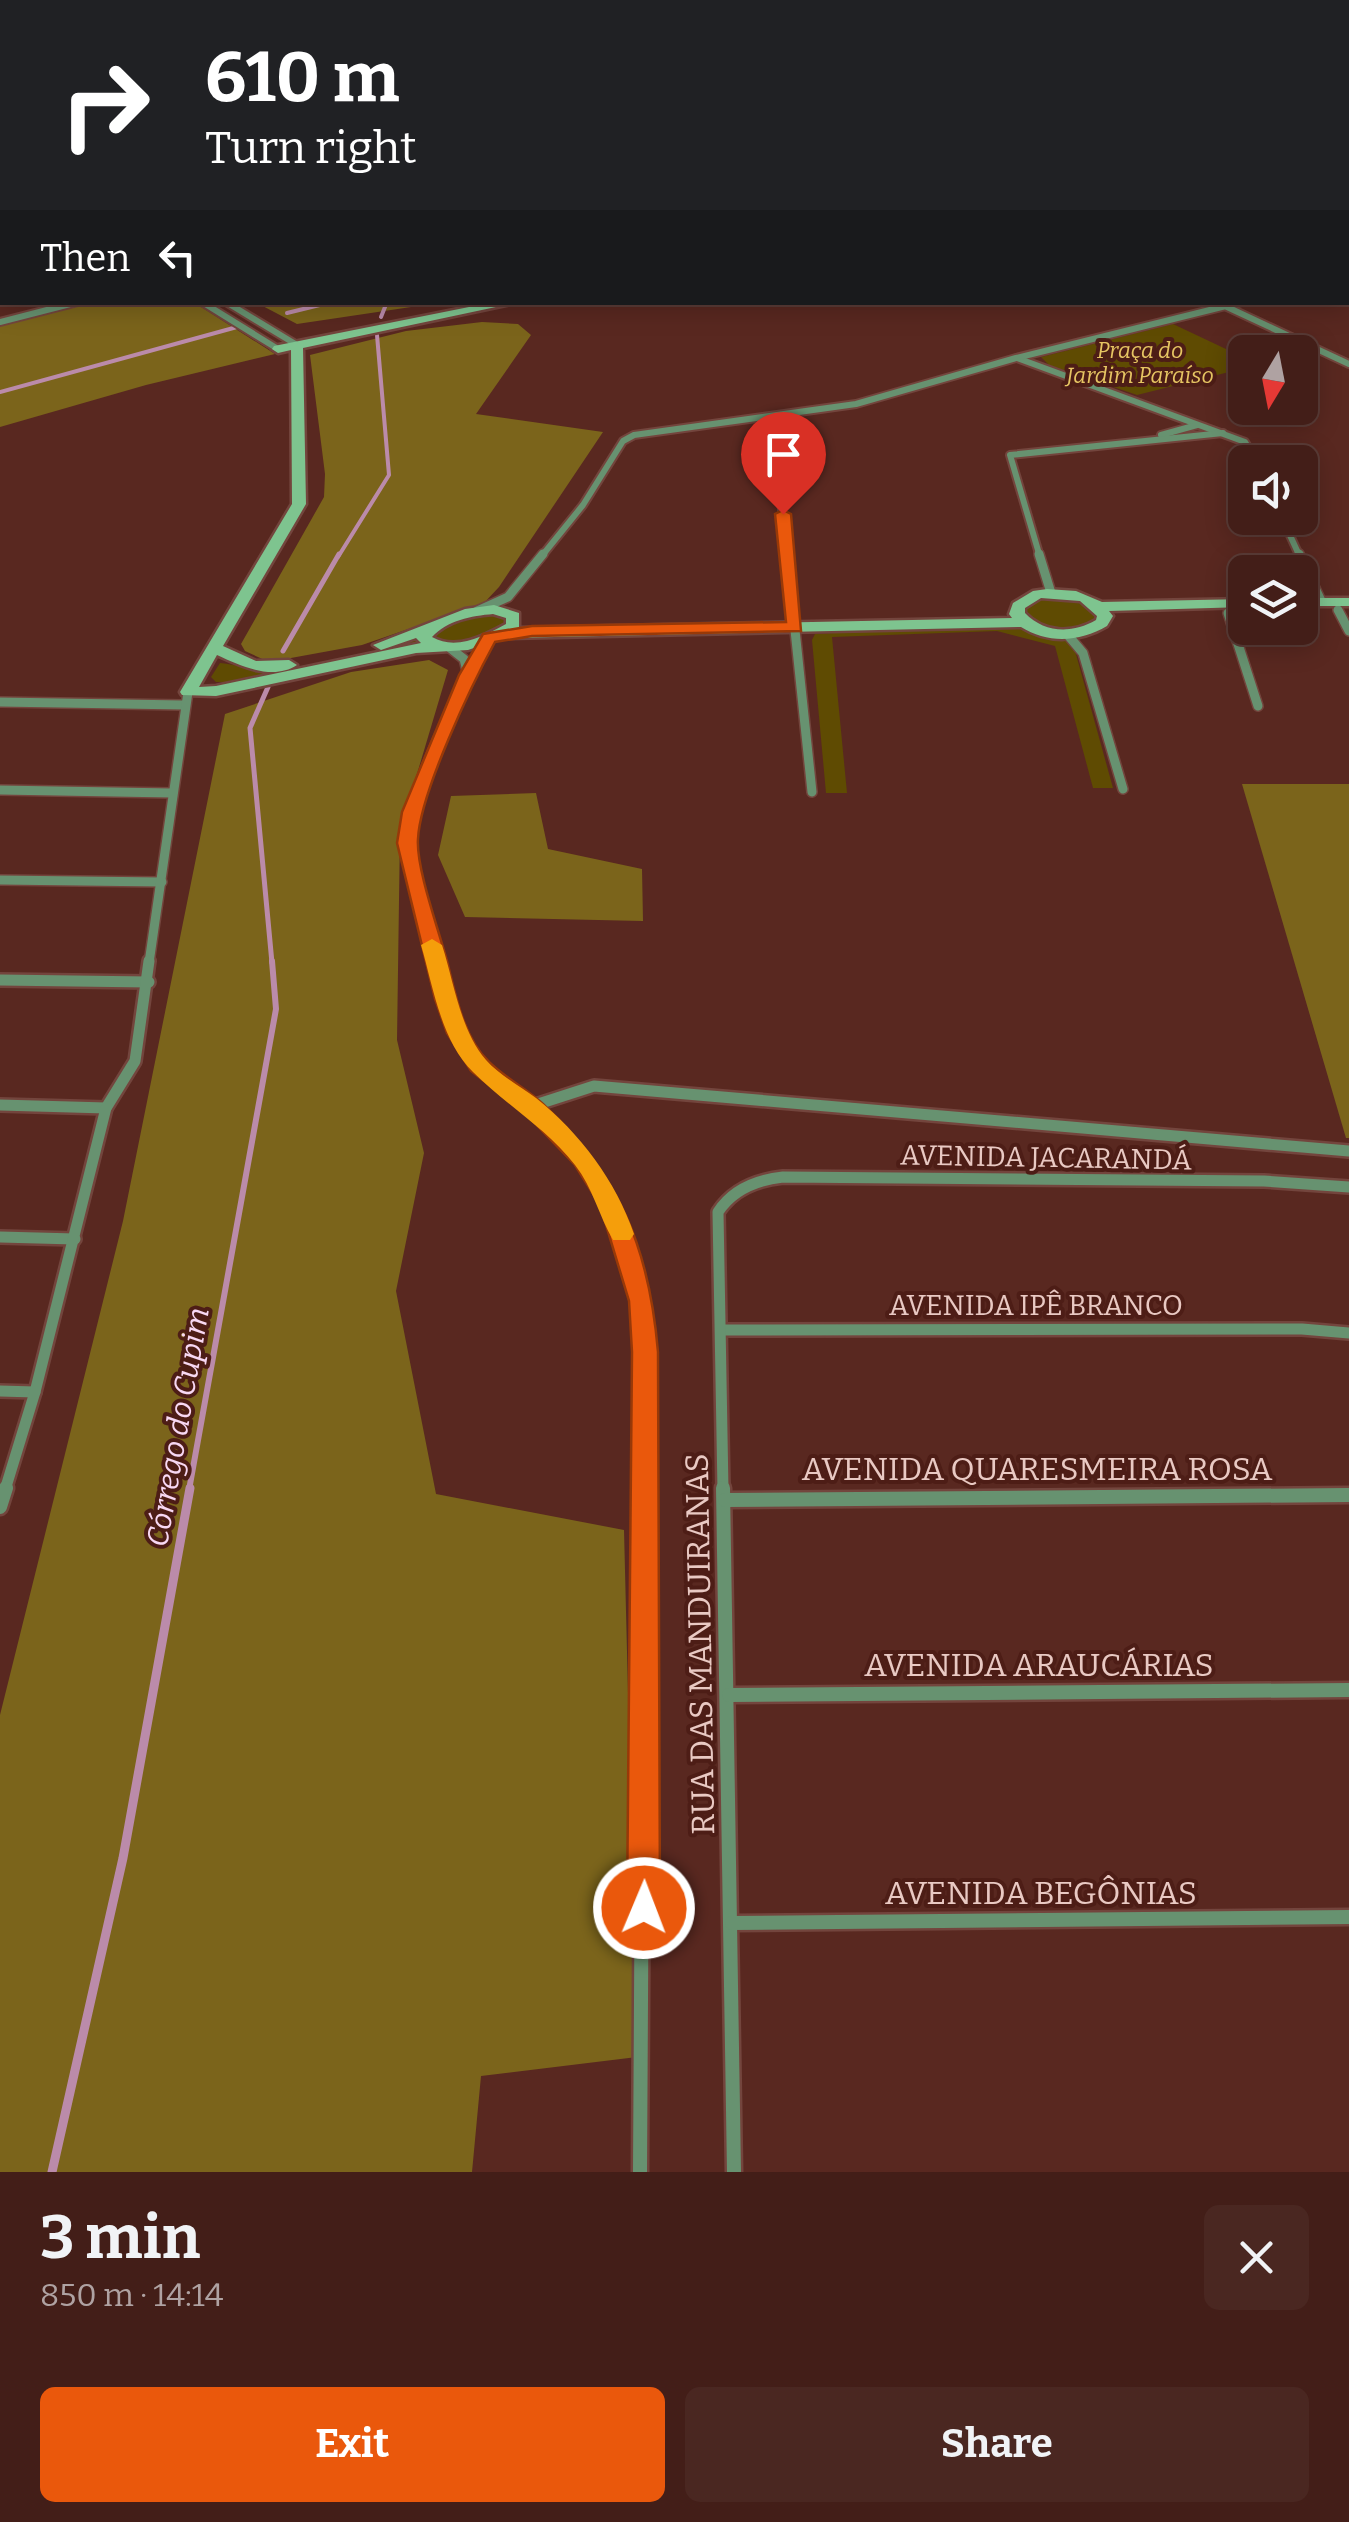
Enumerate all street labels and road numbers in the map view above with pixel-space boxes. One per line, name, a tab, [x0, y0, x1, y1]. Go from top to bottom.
street label: AVENIDA JACARANDÁ	[900, 1137, 1192, 1177]
street label: AVENIDA IPÊ BRANCO	[889, 1289, 1183, 1322]
street label: AVENIDA QUARESMEIRA ROSA	[802, 1450, 1273, 1488]
street label: RUA DAS MANDUIRANAS	[678, 1453, 722, 1835]
street label: AVENIDA ARAUCÁRIAS	[864, 1646, 1214, 1684]
street label: AVENIDA BEGÔNIAS	[885, 1874, 1197, 1912]

